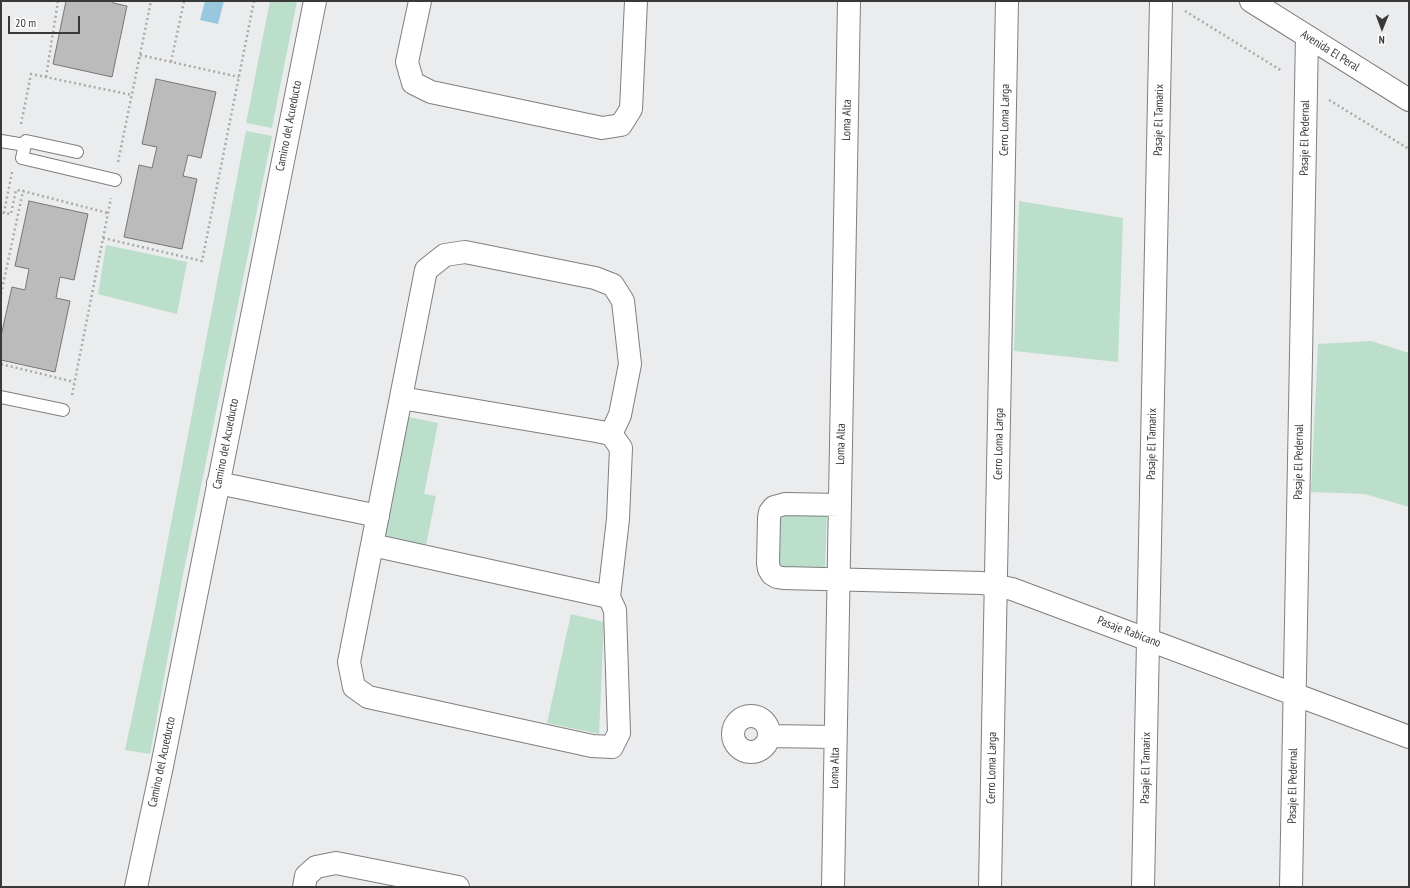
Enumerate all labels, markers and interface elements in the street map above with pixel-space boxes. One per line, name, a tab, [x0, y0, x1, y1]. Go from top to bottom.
scale bar	[10, 8, 82, 34]
north arrow	[1362, 8, 1402, 48]
text: 20 m	[15, 15, 36, 30]
street label: Avenida El Peral	[1298, 27, 1362, 75]
text: N	[1379, 33, 1385, 47]
street label: Camino del Acueducto	[273, 79, 305, 173]
street label: Cerro Loma Larga	[997, 84, 1013, 156]
street label: Pasaje El Tamarix	[1151, 84, 1167, 156]
street label: Loma Alta	[839, 99, 855, 141]
street label: Pasaje El Pedernal	[1297, 100, 1313, 176]
street label: Camino del Acueducto	[210, 397, 242, 491]
street label: Cerro Loma Larga	[991, 408, 1007, 480]
street label: Pasaje El Tamarix	[1144, 408, 1160, 480]
street label: Loma Alta	[833, 423, 849, 465]
street label: Pasaje El Pedernal	[1291, 424, 1307, 500]
street label: Pasaje Rabicano	[1095, 613, 1163, 651]
street label: Camino del Acueducto	[145, 715, 179, 809]
street label: Cerro Loma Larga	[984, 732, 1000, 804]
street label: Pasaje El Tamarix	[1138, 732, 1154, 804]
street label: Loma Alta	[827, 747, 843, 789]
street label: Pasaje El Pedernal	[1285, 748, 1301, 824]

